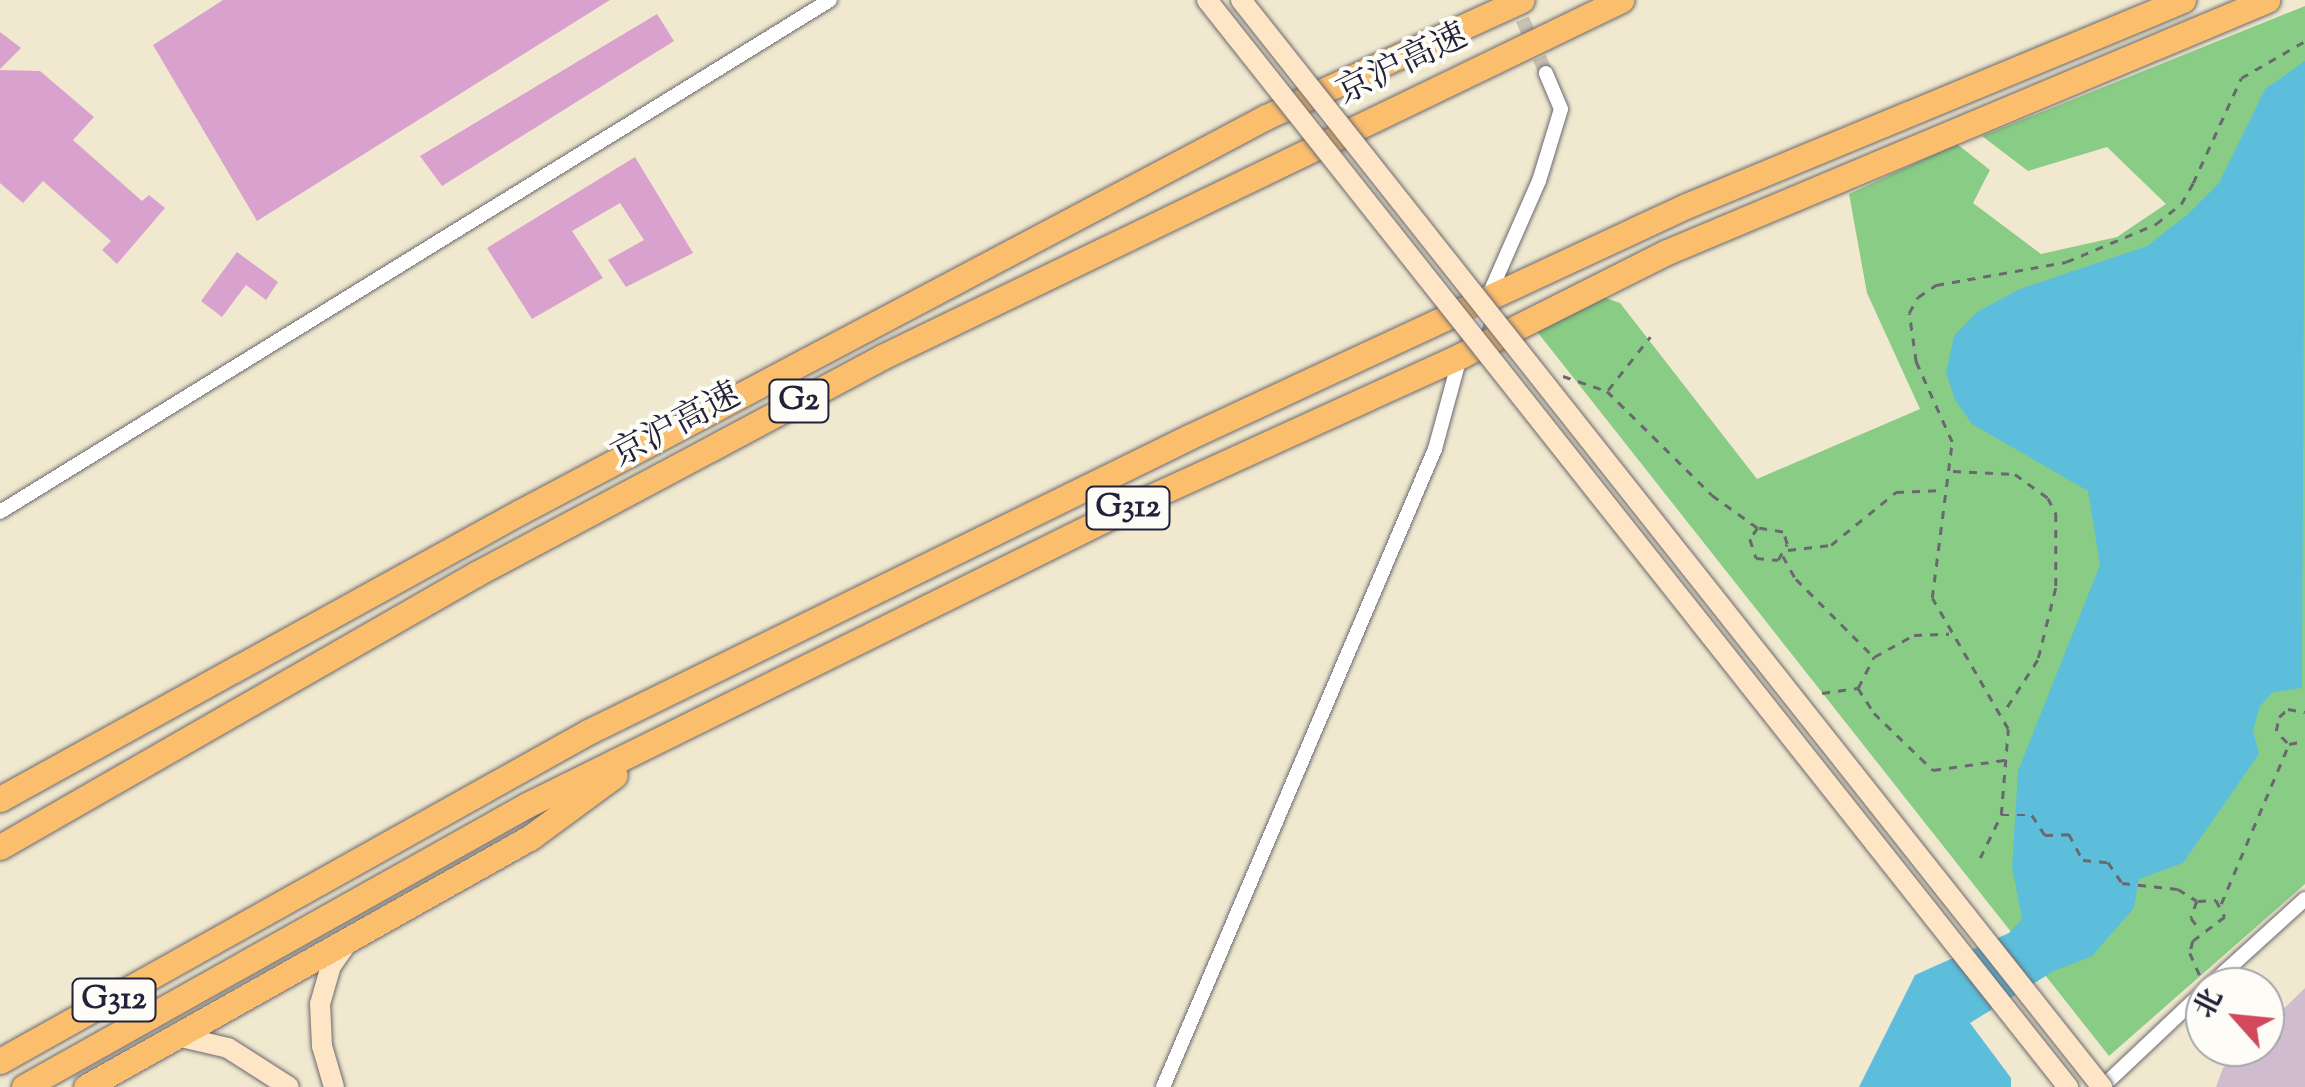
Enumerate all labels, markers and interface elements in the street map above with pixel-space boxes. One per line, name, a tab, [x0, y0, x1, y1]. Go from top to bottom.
street label: 京沪高速	[1331, 16, 1475, 116]
road number: G2	[766, 374, 832, 428]
street label: 京沪高速	[605, 376, 749, 478]
road number: G312	[1086, 481, 1170, 535]
north arrow	[2185, 967, 2285, 1067]
road number: G312	[72, 973, 156, 1027]
text: 北	[2186, 983, 2234, 1026]

